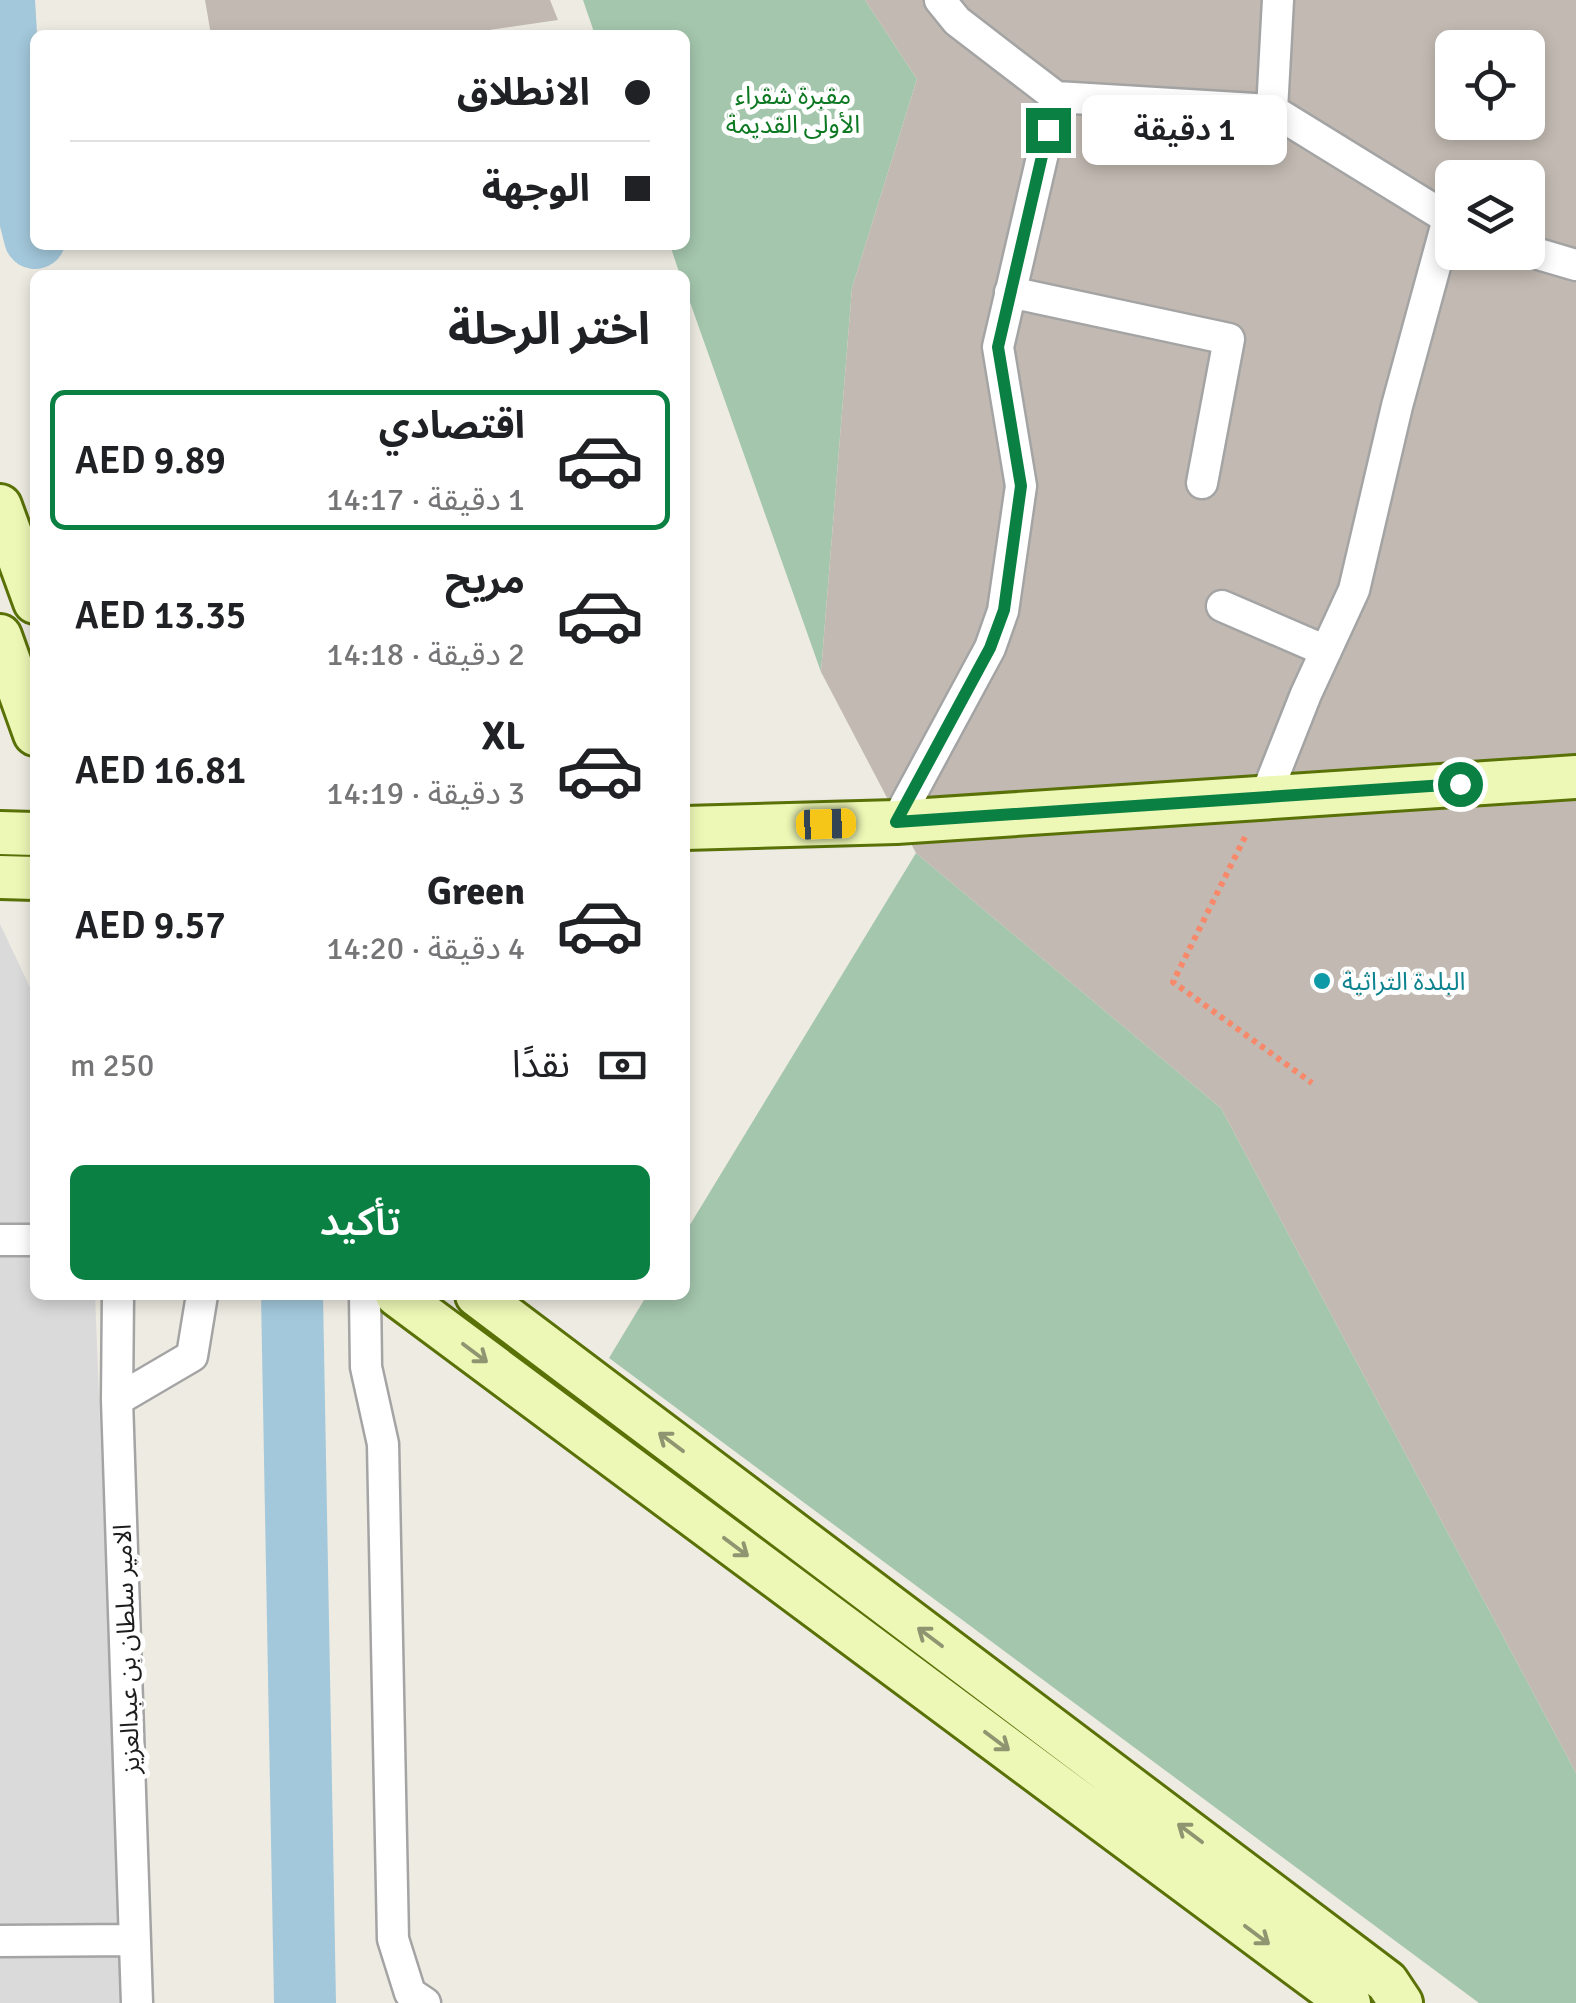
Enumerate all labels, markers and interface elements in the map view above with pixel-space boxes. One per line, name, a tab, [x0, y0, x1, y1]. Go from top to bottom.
map controls	[1435, 30, 1545, 270]
button: locate	[1435, 30, 1545, 140]
text: الانطلاق	[457, 69, 590, 116]
park label: مقبرة شقراء الأولى القديمة	[726, 80, 860, 140]
callout: 1 دقيقة	[1083, 95, 1288, 165]
route end	[1026, 108, 1071, 153]
text: 1 دقيقة	[1134, 110, 1235, 149]
button: layers	[1435, 160, 1545, 270]
text: الوجهة	[482, 165, 590, 212]
text: اختر الرحلة	[448, 302, 650, 357]
text: اقتصادي	[379, 402, 525, 449]
icon: car	[555, 415, 645, 505]
text: AED 9.89	[75, 437, 226, 484]
text: 1 دقيقة · 14:17	[326, 480, 525, 519]
text: مريح	[445, 557, 525, 604]
icon: car	[555, 570, 645, 660]
text: AED 13.35	[75, 592, 246, 639]
text: 2 دقيقة · 14:18	[326, 635, 525, 674]
text: XL	[482, 713, 525, 760]
icon: car	[555, 725, 645, 815]
text: AED 16.81	[75, 747, 246, 794]
route start	[1438, 762, 1483, 807]
text: 3 دقيقة · 14:19	[326, 774, 525, 813]
car	[795, 808, 857, 840]
text: Green	[427, 868, 525, 915]
icon: car	[555, 880, 645, 970]
text: AED 9.57	[75, 902, 226, 949]
text: 4 دقيقة · 14:20	[326, 929, 525, 968]
place label: البلدة التراثية	[1342, 966, 1465, 997]
marker: البلدة التراثية	[1311, 970, 1333, 992]
icon: cash	[595, 1038, 650, 1093]
text: نقدًا	[512, 1041, 570, 1088]
text: 250 m	[70, 1046, 154, 1085]
button: تأكيد	[70, 1165, 650, 1280]
one-way arrow	[461, 1343, 488, 1364]
one-way arrow	[658, 1431, 685, 1452]
street label: الامير سلطان بن عبدالعزيز	[107, 1524, 146, 1775]
one-way arrow	[722, 1537, 749, 1558]
one-way arrow	[917, 1627, 944, 1648]
one-way arrow	[983, 1730, 1010, 1751]
one-way arrow	[1177, 1822, 1204, 1843]
one-way arrow	[1243, 1924, 1270, 1945]

